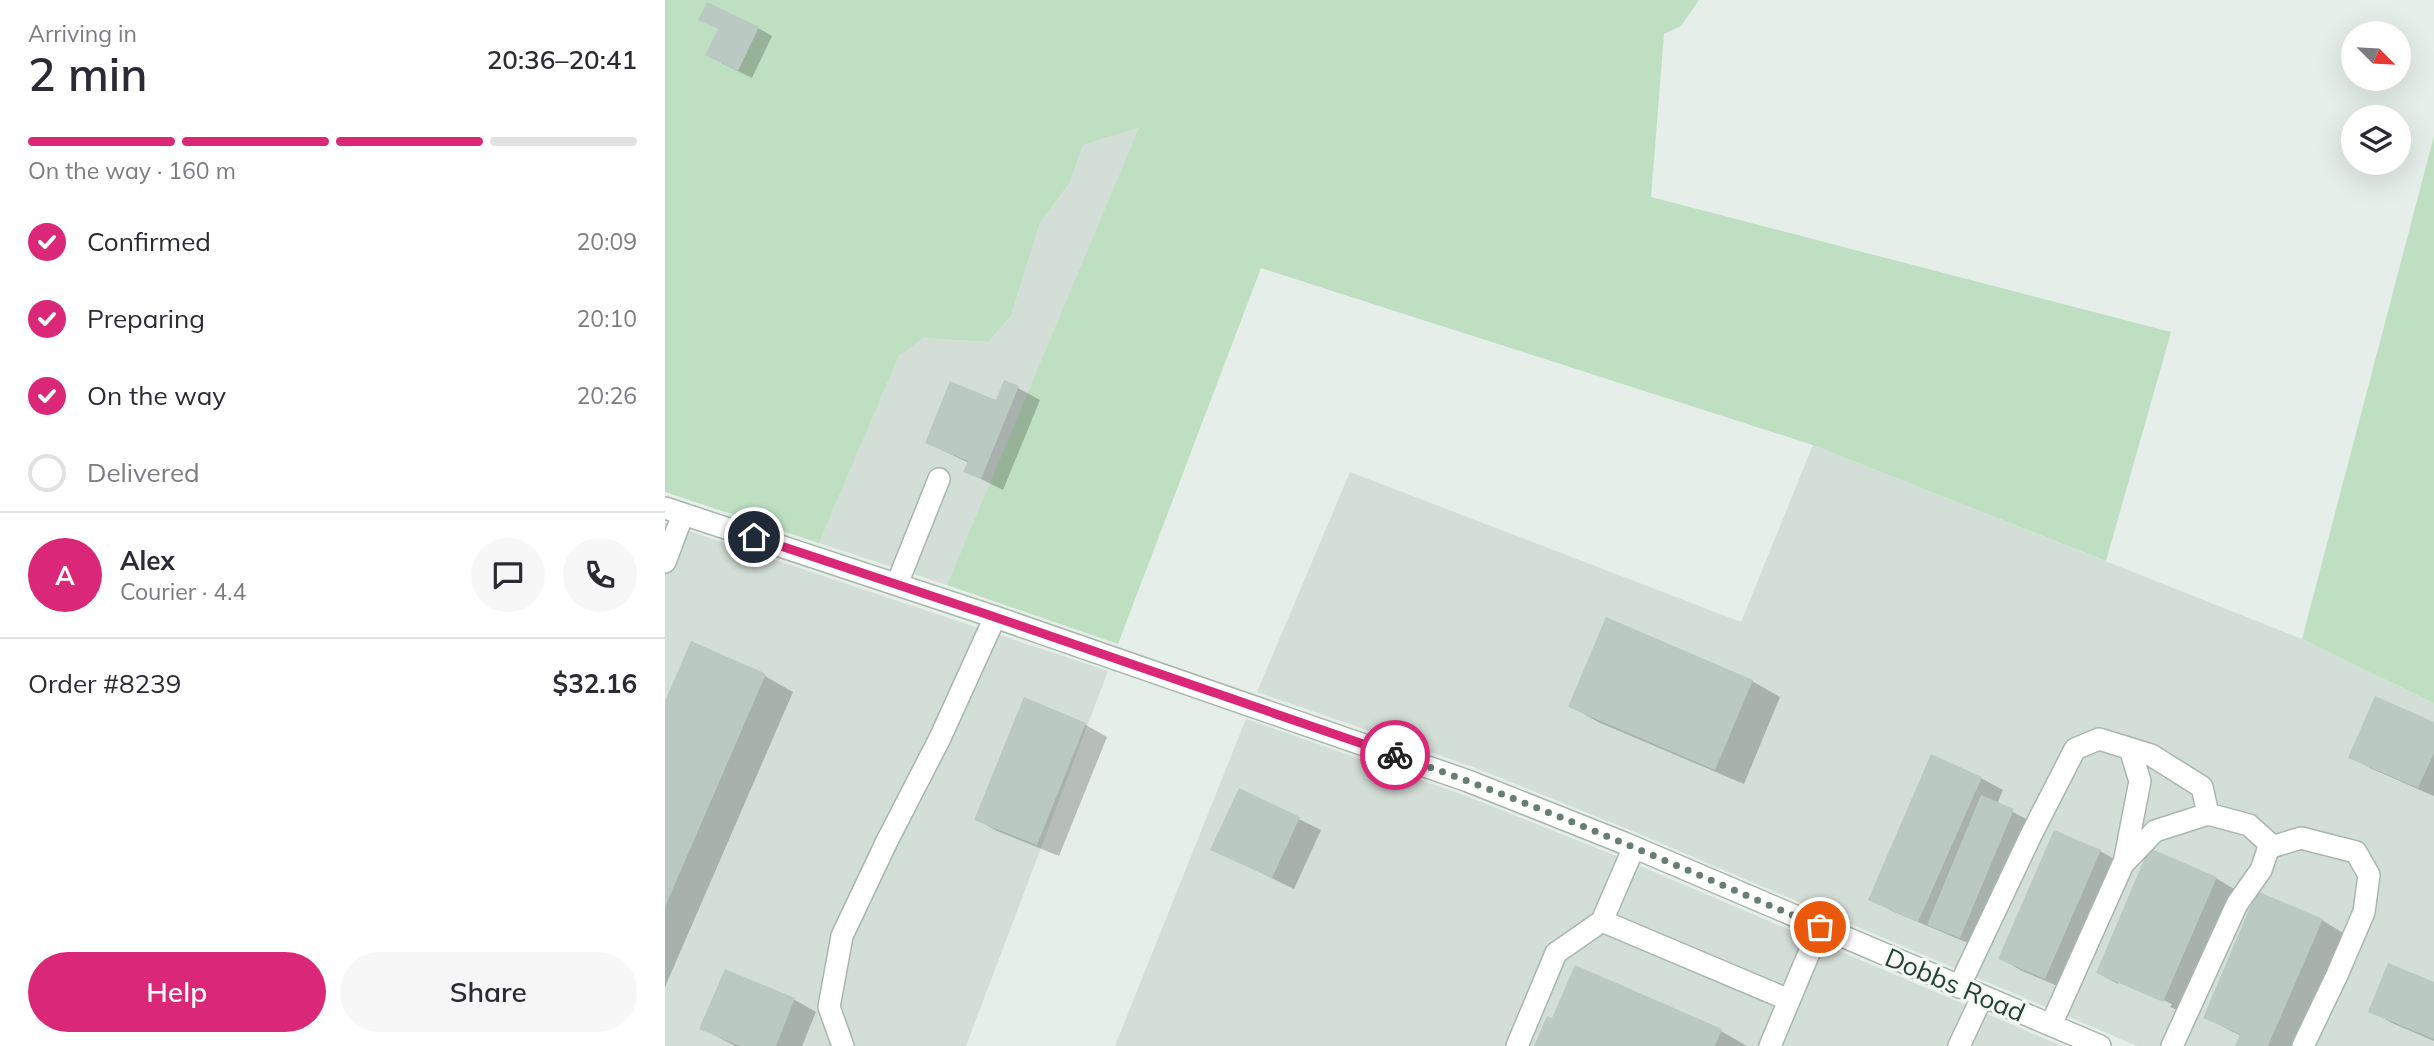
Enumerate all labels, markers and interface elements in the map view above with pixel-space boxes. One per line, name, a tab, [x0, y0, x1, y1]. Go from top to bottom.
text: Arriving in	[28, 19, 137, 48]
north arrow	[2341, 21, 2411, 91]
map controls	[2341, 21, 2411, 175]
text: 20:36–20:41	[487, 43, 637, 76]
text: 2 min	[28, 45, 147, 103]
button: layers	[2341, 105, 2411, 175]
text: On the way · 160 m	[28, 156, 236, 185]
icon: check	[28, 223, 66, 261]
text: Confirmed	[87, 225, 211, 258]
text: 20:09	[577, 227, 637, 256]
icon: check	[28, 300, 66, 338]
text: Preparing	[87, 302, 205, 335]
text: 20:10	[577, 304, 637, 333]
icon: check	[28, 377, 66, 415]
text: On the way	[87, 379, 226, 412]
text: 20:26	[577, 381, 637, 410]
text: Delivered	[87, 456, 200, 489]
pin	[724, 507, 784, 567]
icon: home	[735, 518, 773, 556]
button: chat	[471, 538, 545, 612]
button: phone	[563, 538, 637, 612]
text: Alex	[120, 544, 175, 577]
text: A	[55, 559, 75, 592]
text: Courier · 4.4	[120, 577, 246, 606]
text: Order #8239	[28, 667, 181, 700]
text: $32.16	[553, 667, 637, 700]
courier	[1360, 720, 1430, 790]
icon: bike	[1376, 736, 1414, 774]
pin	[1790, 897, 1850, 957]
icon: bag	[1801, 908, 1839, 946]
street label: Dobbs Road	[1880, 940, 2030, 1029]
button: Help	[28, 952, 326, 1032]
button: Share	[340, 952, 637, 1032]

